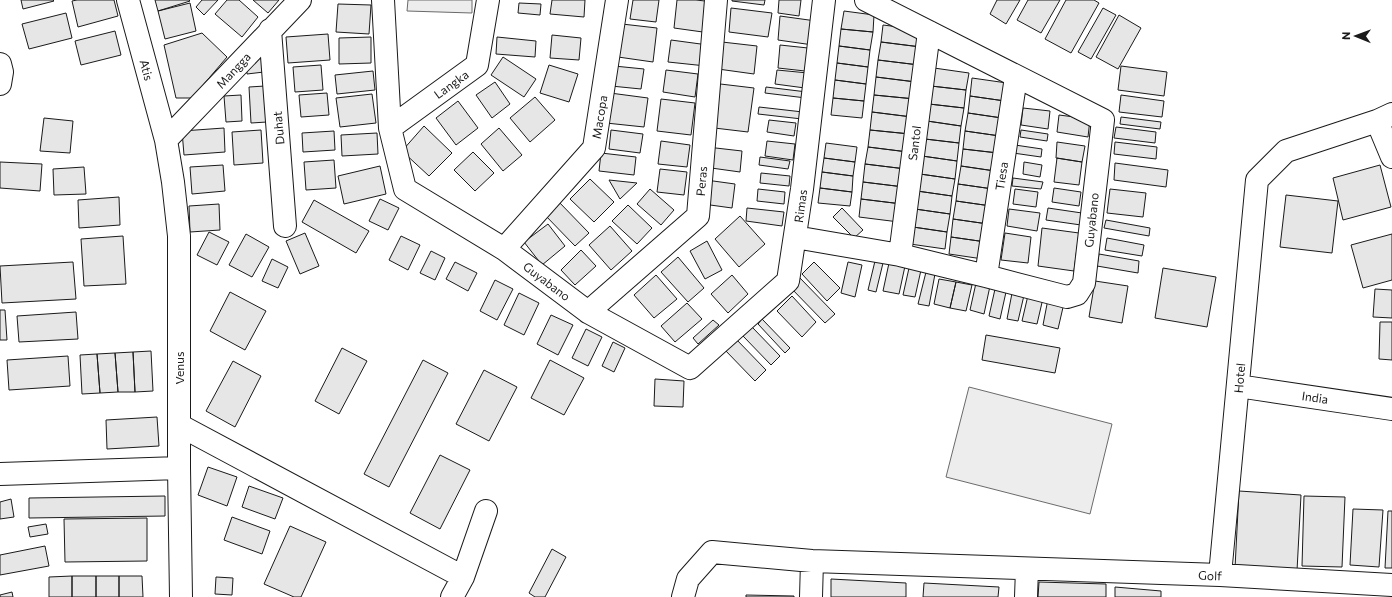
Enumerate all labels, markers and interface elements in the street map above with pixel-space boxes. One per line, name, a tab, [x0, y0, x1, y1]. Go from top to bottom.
north arrow	[1336, 16, 1376, 56]
text: N	[1339, 32, 1352, 40]
street label: Mangga	[213, 49, 253, 91]
street label: Atis	[137, 58, 157, 82]
street label: Langka	[431, 67, 471, 101]
street label: Macopa	[589, 94, 609, 140]
street label: Duhat	[270, 111, 286, 145]
street label: Santol	[905, 125, 923, 161]
street label: Tiesa	[992, 161, 1010, 191]
street label: Peras	[693, 165, 709, 197]
street label: Rimas	[791, 189, 809, 223]
street label: Guyabano	[1081, 192, 1101, 248]
street label: Guyabano	[521, 259, 573, 303]
street label: Venus	[172, 352, 186, 384]
street label: Hotel	[1231, 362, 1247, 394]
street label: India	[1301, 388, 1329, 406]
street label: Golf	[1198, 568, 1222, 582]

